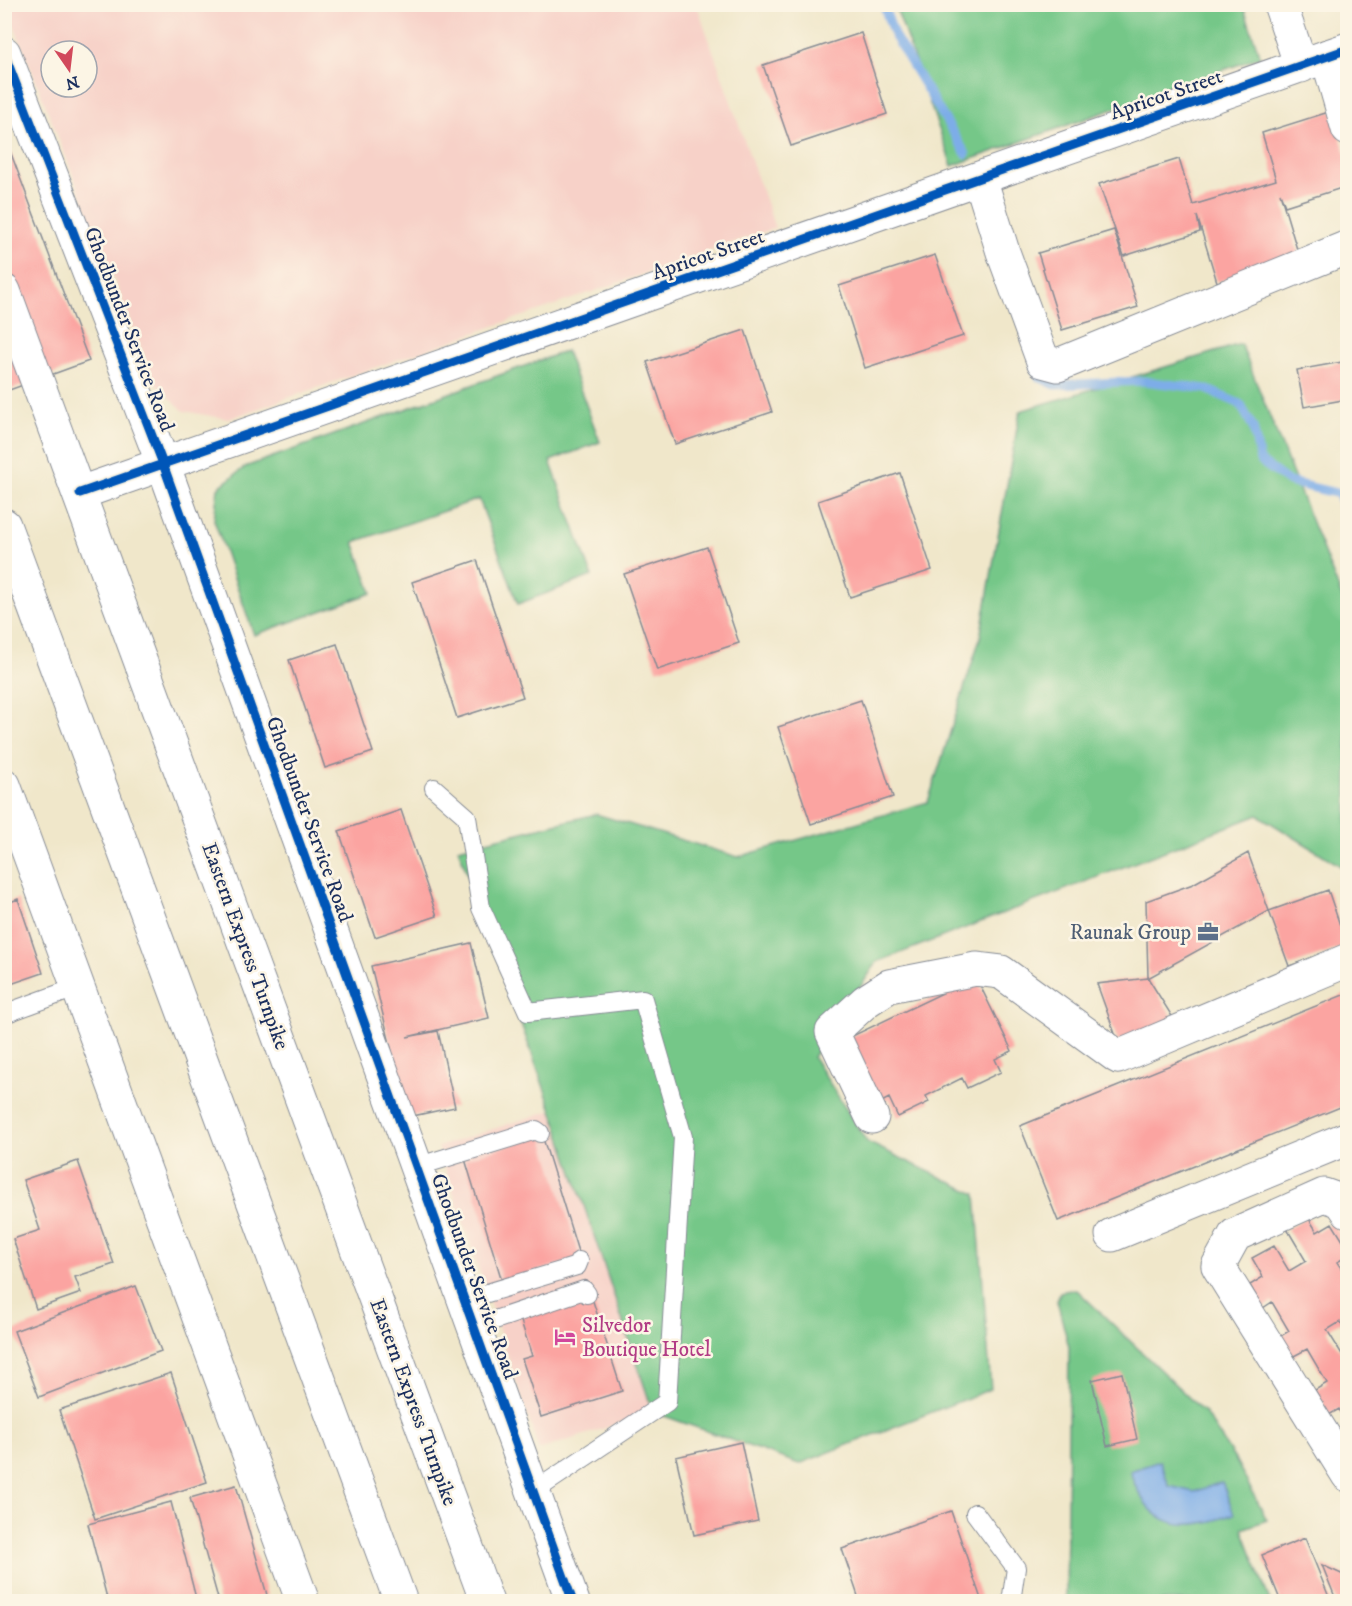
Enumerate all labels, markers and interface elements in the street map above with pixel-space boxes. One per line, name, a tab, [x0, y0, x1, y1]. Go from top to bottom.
north arrow	[39, 39, 99, 99]
street label: Apricot Street	[1107, 63, 1226, 126]
text: N	[64, 71, 81, 94]
street label: Ghodbunder Service Road	[78, 223, 180, 436]
street label: Apricot Street	[649, 223, 768, 286]
street label: Ghodbunder Service Road	[260, 713, 359, 926]
street label: Eastern Express Turnpike	[196, 839, 295, 1054]
place label: Raunak Group	[1070, 920, 1191, 946]
office icon: Raunak Group	[1196, 920, 1220, 944]
street label: Ghodbunder Service Road	[425, 1170, 524, 1383]
street label: Eastern Express Turnpike	[364, 1295, 463, 1510]
place label: Silvedor Boutique Hotel	[582, 1313, 711, 1363]
hotel icon: Silvedor Boutique Hotel	[553, 1325, 577, 1349]

